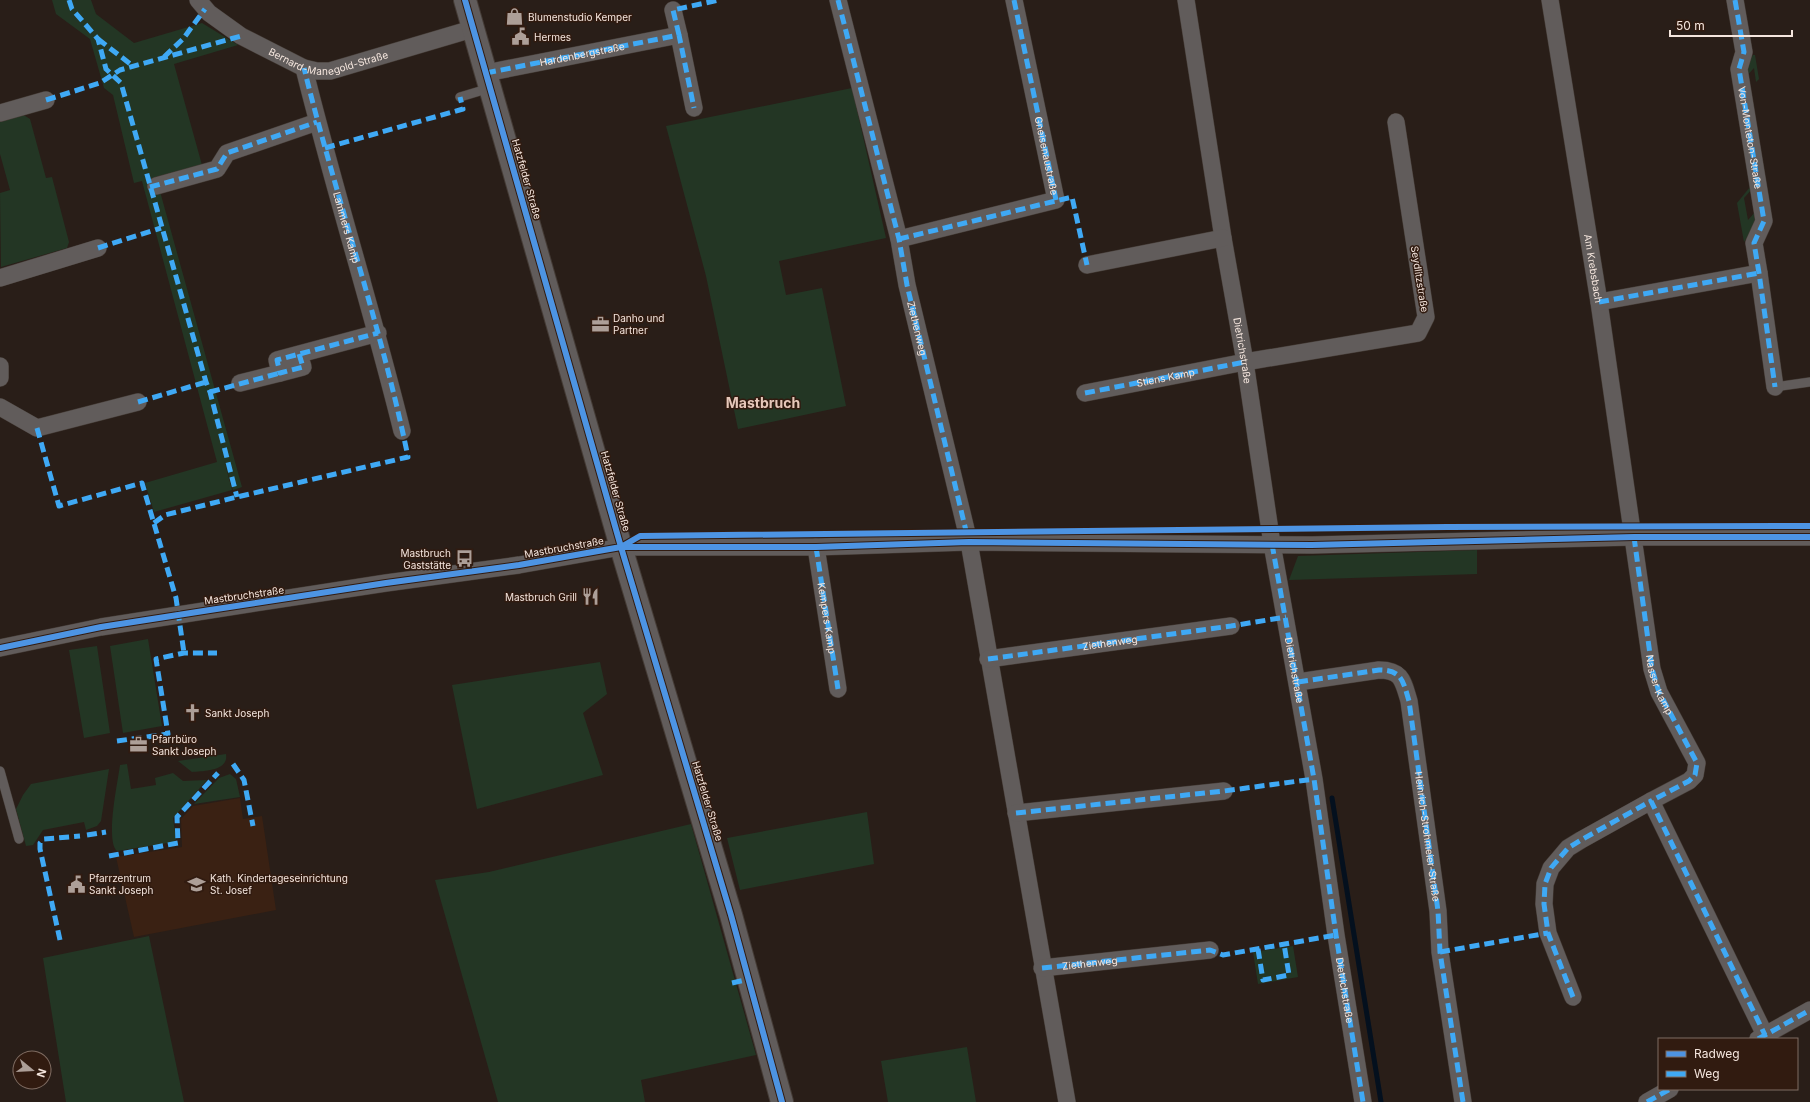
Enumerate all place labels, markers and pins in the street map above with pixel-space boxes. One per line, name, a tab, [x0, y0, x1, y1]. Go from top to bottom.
shop icon: Blumenstudio Kemper	[505, 7, 525, 27]
place label: Blumenstudio Kemper	[528, 11, 632, 23]
public building icon: Hermes	[511, 27, 531, 47]
place label: Hermes	[534, 31, 571, 43]
place label: Danho und Partner	[613, 312, 664, 336]
office icon: Danho und Partner	[590, 314, 610, 334]
place label: Mastbruch Gaststätte	[400, 547, 451, 571]
bus stop icon: Mastbruch Gaststätte	[454, 549, 474, 569]
restaurant icon: Mastbruch Grill	[580, 587, 600, 607]
place label: Mastbruch Grill	[505, 591, 577, 603]
church icon: Sankt Joseph	[182, 703, 202, 723]
place label: Sankt Joseph	[205, 707, 269, 719]
place label: Pfarrbüro Sankt Joseph	[152, 733, 216, 757]
office icon: Pfarrbüro Sankt Joseph	[129, 735, 149, 755]
place label: Pfarrzentrum Sankt Joseph	[89, 872, 153, 896]
place label: Kath. Kindertageseinrichtung St. Josef	[210, 872, 348, 896]
public building icon: Pfarrzentrum Sankt Joseph	[66, 874, 86, 894]
school or university icon: Kath. Kindertageseinrichtung St. Josef	[187, 874, 207, 894]

